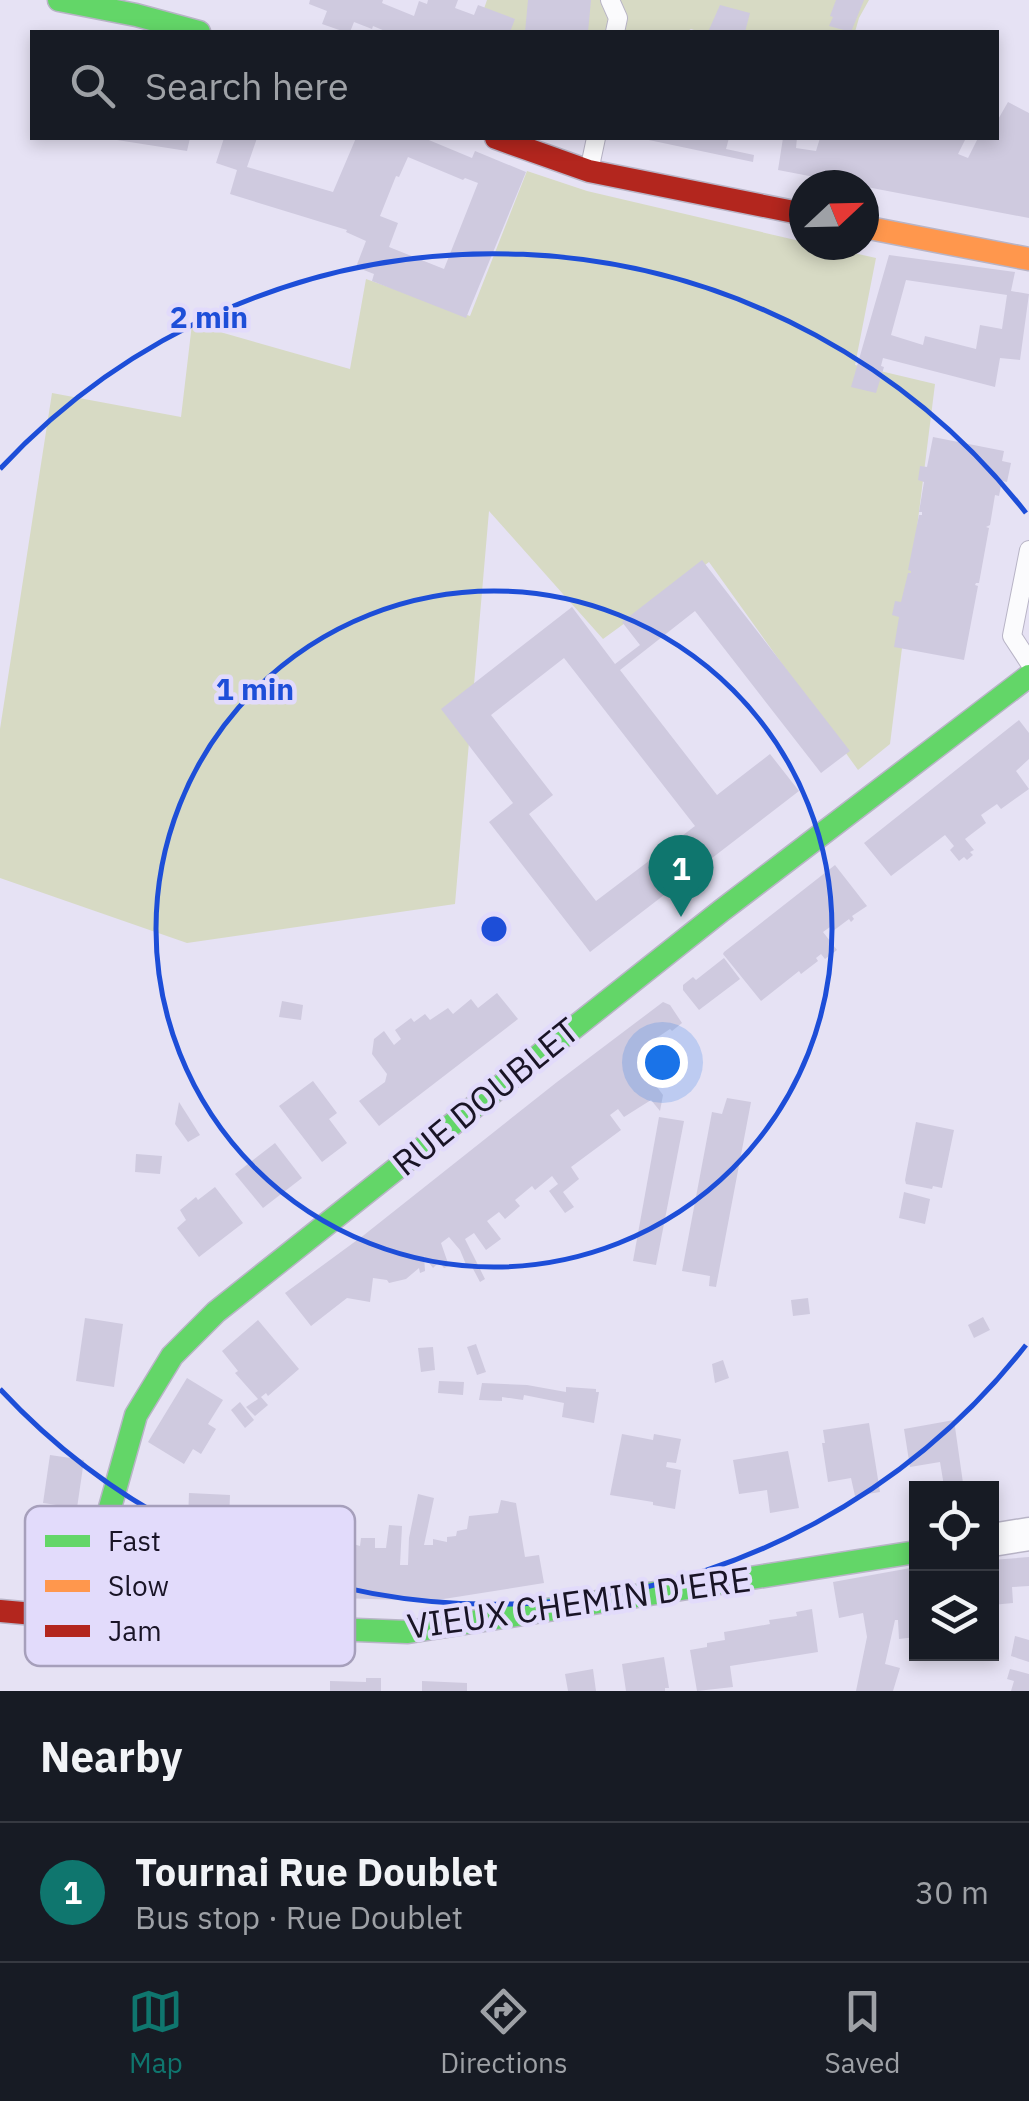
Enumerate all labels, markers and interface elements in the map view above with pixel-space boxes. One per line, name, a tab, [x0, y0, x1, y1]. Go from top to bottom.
search box	[30, 30, 999, 140]
icon: search	[65, 58, 120, 113]
text: Search here	[145, 61, 349, 110]
north arrow	[789, 170, 879, 260]
text: 2 min	[170, 297, 248, 336]
text: 1 min	[216, 669, 294, 708]
pin: 1	[648, 834, 714, 917]
centre of rings	[476, 911, 512, 947]
street label: RUE DOUBLET	[383, 1007, 588, 1186]
your location	[637, 1037, 688, 1088]
map controls	[909, 1481, 999, 1661]
button: locate	[909, 1481, 999, 1571]
legend	[25, 1506, 355, 1666]
text: Fast	[108, 1522, 161, 1559]
street label: VIEUX CHEMIN D'ERE	[404, 1555, 754, 1649]
text: Slow	[108, 1567, 169, 1604]
button: layers	[909, 1571, 999, 1661]
text: Jam	[108, 1612, 162, 1649]
text: Nearby	[40, 1729, 182, 1784]
text: Tournai Rue Doublet	[135, 1847, 498, 1896]
text: 1	[63, 1871, 82, 1913]
text: 30 m	[915, 1871, 989, 1913]
text: Bus stop · Rue Doublet	[135, 1896, 463, 1938]
tab: Map	[128, 1984, 183, 2081]
tab: Directions	[440, 1984, 568, 2081]
tab: Saved	[824, 1984, 901, 2081]

